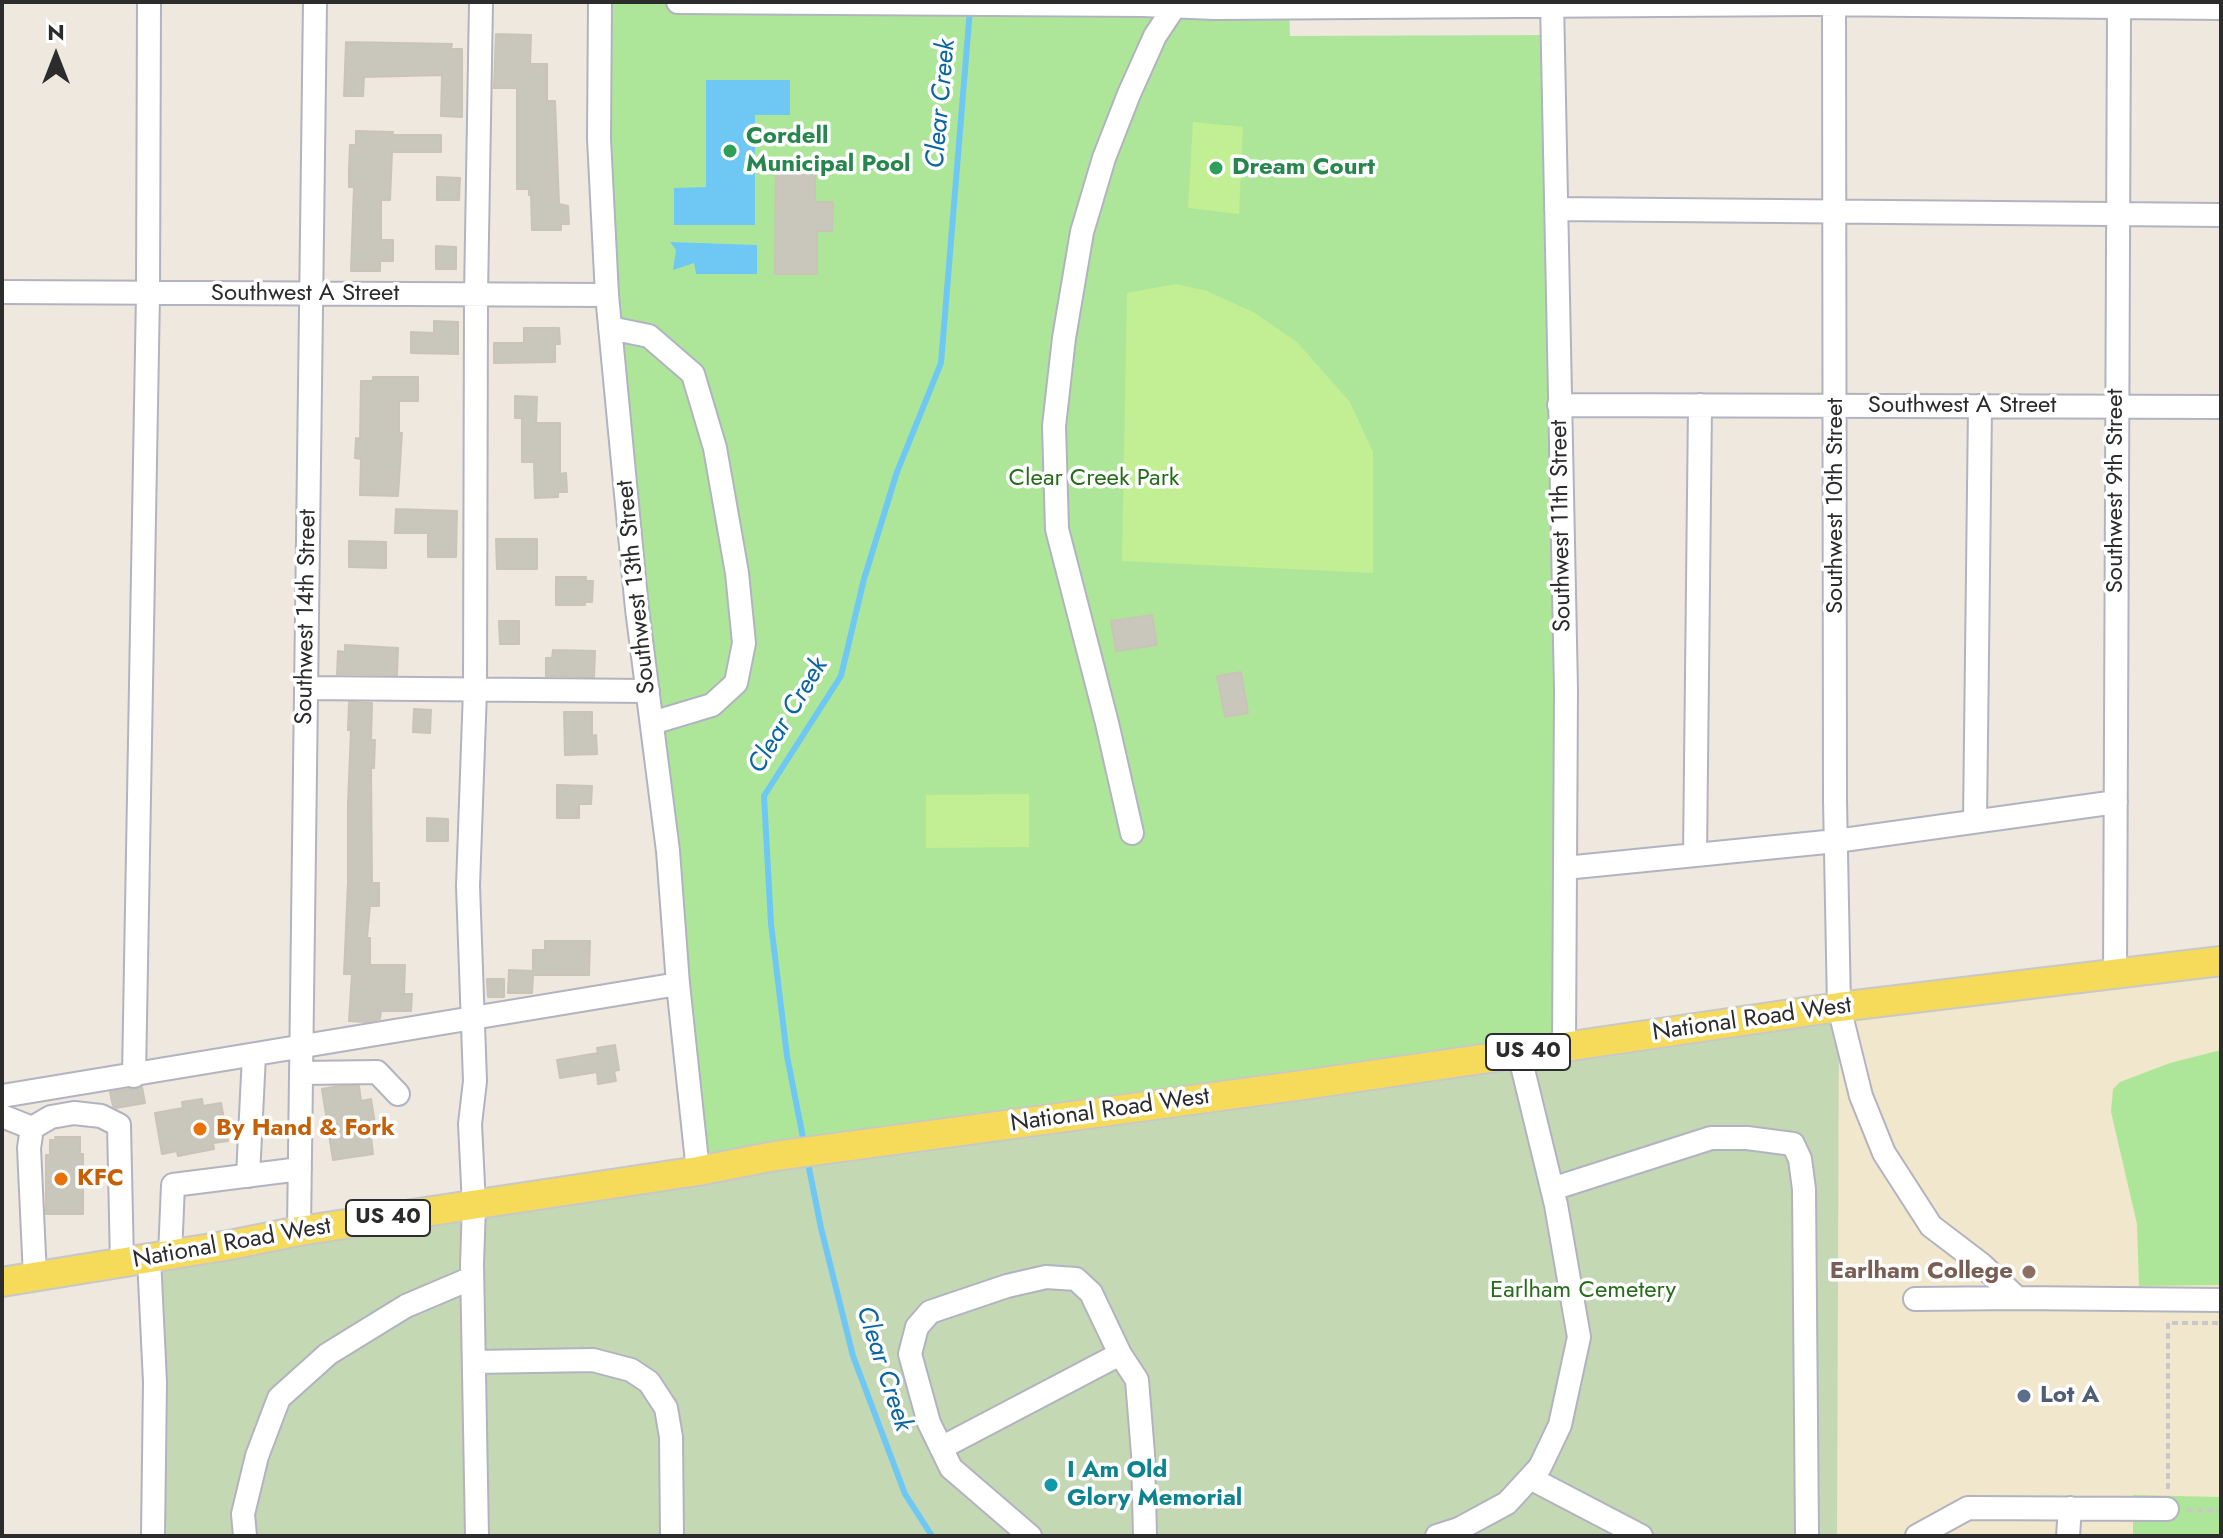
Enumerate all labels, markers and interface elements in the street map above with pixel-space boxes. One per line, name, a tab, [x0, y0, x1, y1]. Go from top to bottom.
north arrow	[16, 16, 96, 96]
text: N	[47, 16, 65, 48]
water label: Clear Creek	[921, 38, 963, 170]
place label: Cordell Municipal Pool	[746, 123, 911, 179]
marker: Cordell Municipal Pool	[721, 142, 739, 160]
place label: Dream Court	[1232, 154, 1375, 182]
marker: Dream Court	[1207, 159, 1225, 177]
street label: Southwest A Street	[211, 280, 399, 308]
street label: Southwest 9th Street	[2102, 389, 2130, 593]
street label: Southwest A Street	[1868, 392, 2056, 420]
street label: Southwest 10th Street	[1822, 398, 1850, 614]
street label: Southwest 11th Street	[1546, 420, 1578, 632]
park label: Clear Creek Park	[1009, 465, 1179, 493]
street label: Southwest 13th Street	[611, 479, 663, 695]
street label: Southwest 14th Street	[291, 509, 323, 725]
water label: Clear Creek	[742, 652, 836, 780]
street label: National Road West	[1651, 992, 1853, 1048]
road number: US 40	[1486, 1034, 1570, 1070]
street label: National Road West	[1009, 1083, 1211, 1139]
place label: By Hand & Fork	[216, 1115, 395, 1143]
marker: By Hand & Fork	[191, 1120, 209, 1138]
place label: KFC	[77, 1165, 124, 1193]
marker: KFC	[52, 1170, 70, 1188]
road number: US 40	[346, 1200, 430, 1236]
street label: National Road West	[131, 1212, 333, 1276]
place label: Earlham College	[1830, 1258, 2013, 1286]
marker: Earlham College	[2020, 1263, 2038, 1281]
park label: Earlham Cemetery	[1490, 1277, 1676, 1305]
water label: Clear Creek	[848, 1303, 918, 1435]
place label: Lot A	[2040, 1382, 2099, 1410]
marker: Lot A	[2015, 1387, 2033, 1405]
place label: I Am Old Glory Memorial	[1067, 1457, 1242, 1513]
marker: I Am Old Glory Memorial	[1042, 1476, 1060, 1494]

